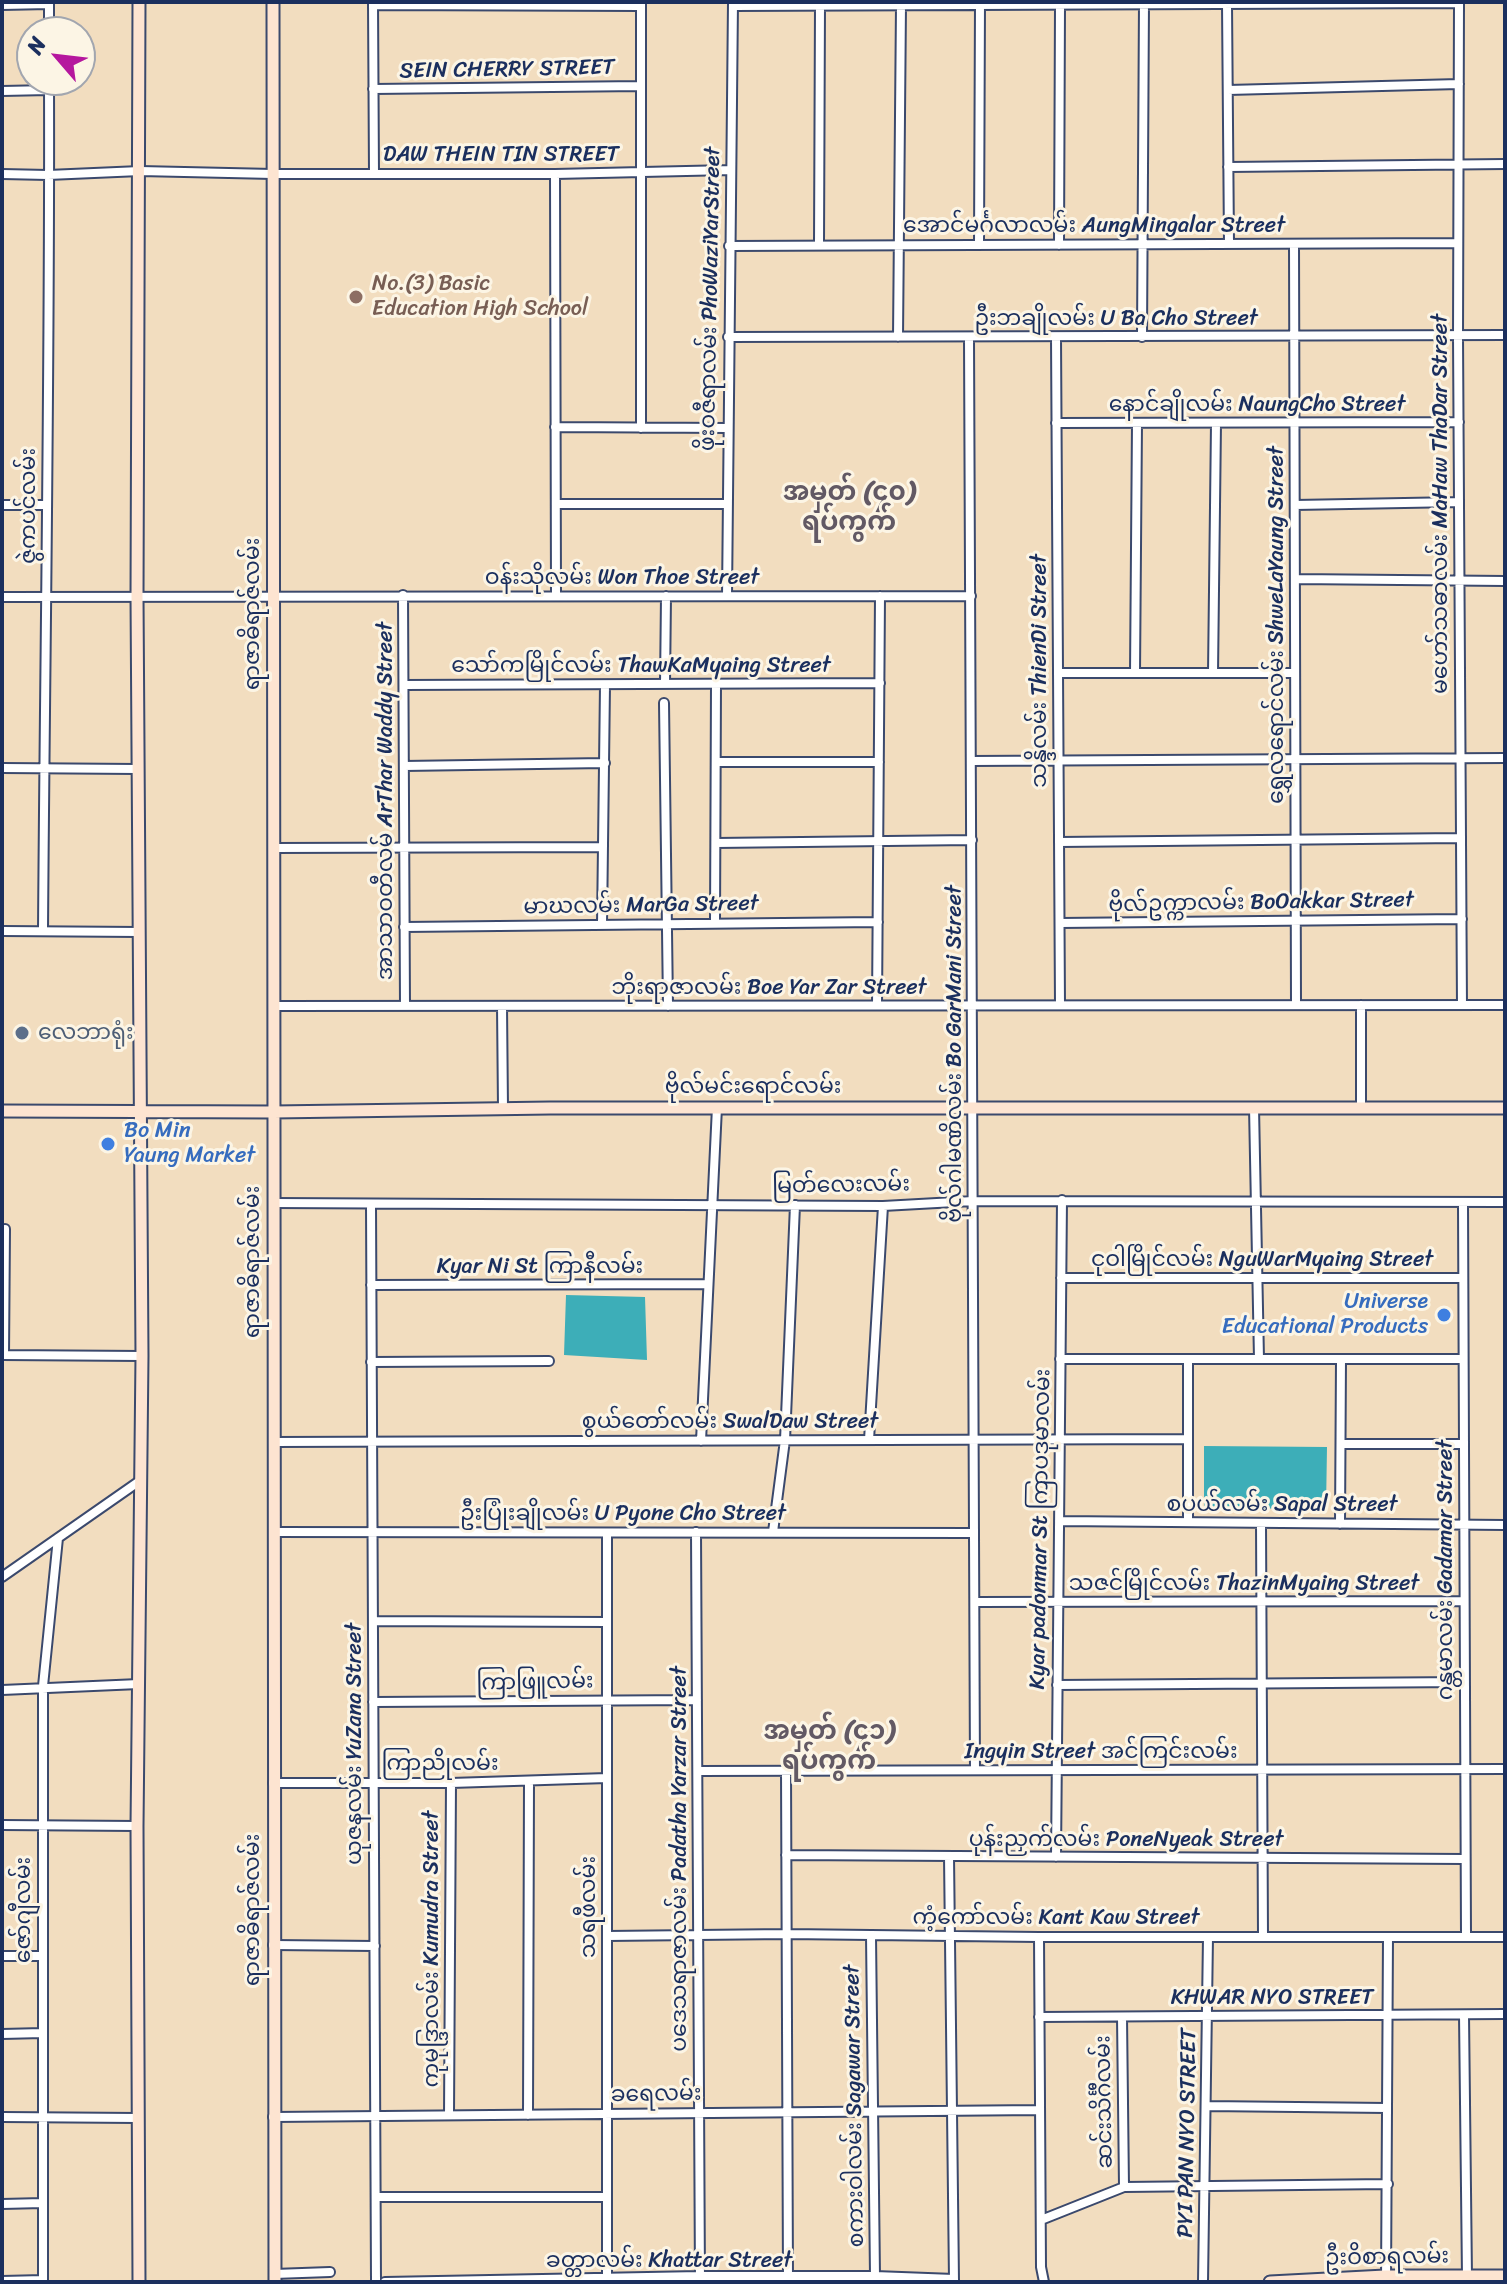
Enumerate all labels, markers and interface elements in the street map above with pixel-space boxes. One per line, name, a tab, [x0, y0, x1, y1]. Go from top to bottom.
north arrow	[16, 16, 96, 96]
text: N	[15, 30, 57, 61]
street label: SEIN CHERRY STREET	[399, 55, 615, 85]
street label: DAW THEIN TIN STREET	[383, 142, 619, 168]
street label: ဖိုးဝဇီရာလမ်း PhoWaziYarStreet	[695, 147, 727, 451]
street label: အောင်မင်္ဂလာလမ်း AungMingalar Street	[903, 213, 1285, 239]
place label: No.(3) Basic Education High School	[372, 271, 588, 322]
marker: No.(3) Basic Education High School	[347, 288, 365, 306]
street label: ဦးဘချိုလမ်း U Ba Cho Street	[974, 306, 1258, 332]
street label: မဟော်သဓာလမ်း MaHaw ThaDar Street	[1428, 314, 1454, 694]
street label: နောင်ချိုလမ်း NaungCho Street	[1109, 392, 1405, 418]
street label: ရွှေလရောင်လမ်း ShweLaYaung Street	[1264, 446, 1290, 804]
street label: ဇွဲကပင်လမ်း	[16, 448, 42, 564]
district label: အမှတ် (၄၀) ရပ်ကွက်	[783, 477, 915, 538]
street label: ရာဇာဓိရာဇ်လမ်း	[240, 538, 266, 690]
street label: သန္ဒိလမ်း ThienDi Street	[1027, 554, 1053, 788]
street label: ဝန်းသိုလမ်း Won Thoe Street	[485, 565, 759, 591]
street label: အာသာဝတီလမ် ArThar Waddy Street	[373, 622, 399, 980]
street label: သော်ကမြိုင်လမ်း ThawKaMyaing Street	[451, 653, 831, 679]
street label: ဗိုလ်ဂါမဏိလမ်း Bo GarMani Street	[942, 885, 968, 1223]
street label: ဗိုလ်ဥက္ကာလမ်း BoOakkar Street	[1108, 887, 1414, 919]
street label: မာဃလမ်း MarGa Street	[523, 891, 759, 921]
street label: ဘိုးရာဇာလမ်း Boe Yar Zar Street	[612, 975, 926, 1001]
place label: လေဘာရုံး	[38, 1020, 134, 1046]
marker: လေဘာရုံး	[13, 1024, 31, 1042]
street label: ဗိုလ်မင်းရောင်လမ်း	[665, 1074, 841, 1100]
place label: Bo Min Yaung Market	[124, 1118, 255, 1170]
marker: Bo Min Yaung Market	[99, 1135, 117, 1153]
street label: မြတ်လေးလမ်း	[772, 1172, 910, 1200]
street label: ရာဇာဓိရာဇ်လမ်း	[240, 1186, 266, 1338]
street label: ငုဝါမြိုင်လမ်း NguWarMyaing Street	[1091, 1247, 1433, 1273]
street label: Kyar Ni St ကြာနီလမ်း	[437, 1254, 643, 1280]
place label: Universe Educational Products	[1222, 1289, 1428, 1340]
marker: Universe Educational Products	[1435, 1306, 1453, 1324]
street label: Kyar padonmar St ကြာပဒုမာလမ်း	[1025, 1368, 1057, 1690]
street label: စွယ်တော်လမ်း SwalDaw Street	[582, 1409, 878, 1435]
street label: ဂန္တမာလမ်း Gadamar Street	[1433, 1440, 1459, 1700]
street label: စပယ်လမ်း Sapal Street	[1167, 1492, 1397, 1518]
street label: ဦးပြုံးချိုလမ်း U Pyone Cho Street	[460, 1501, 786, 1527]
street label: သဇင်မြိုင်လမ်း ThazinMyaing Street	[1069, 1571, 1419, 1597]
street label: ယုဇနလမ်း YuZana Street	[342, 1623, 368, 1865]
street label: ပဒေသရာဇာလမ်း Padatha Yarzar Street	[667, 1666, 693, 2052]
street label: ကြာဖြူလမ်း	[476, 1669, 594, 1697]
district label: အမှတ် (၄၁) ရပ်ကွက်	[764, 1716, 894, 1778]
street label: Ingyin Street အင်ကြင်းလမ်း	[965, 1739, 1237, 1765]
street label: ကြာညိုလမ်း	[381, 1751, 499, 1777]
street label: ကုမုဒ္ဒြာလမ်း Kumudra Street	[419, 1811, 445, 2087]
street label: ပုန်းညှက်လမ်း PoneNyeak Street	[969, 1827, 1283, 1853]
street label: ရာဇာဓိရာဇ်လမ်း	[240, 1834, 266, 1986]
street label: သရဖီလမ်း	[576, 1856, 602, 1958]
street label: ဇော်ဂျီလမ်း	[11, 1857, 37, 1963]
street label: ကံ့ကော်လမ်း Kant Kaw Street	[913, 1905, 1199, 1931]
street label: စကားဝါလမ်း Sagawar Street	[839, 1964, 871, 2248]
street label: KHWAR NYO STREET	[1171, 1985, 1373, 2011]
street label: PYI PAN NYO STREET	[1173, 2028, 1203, 2238]
street label: ဆင်းသိင်္ဂီလမ်း	[1091, 2035, 1119, 2169]
street label: ခရေလမ်း	[610, 2081, 702, 2109]
street label: ဦးဝိစာရလမ်း	[1325, 2244, 1449, 2272]
street label: ခတ္တာလမ်း Khattar Street	[546, 2248, 792, 2274]

